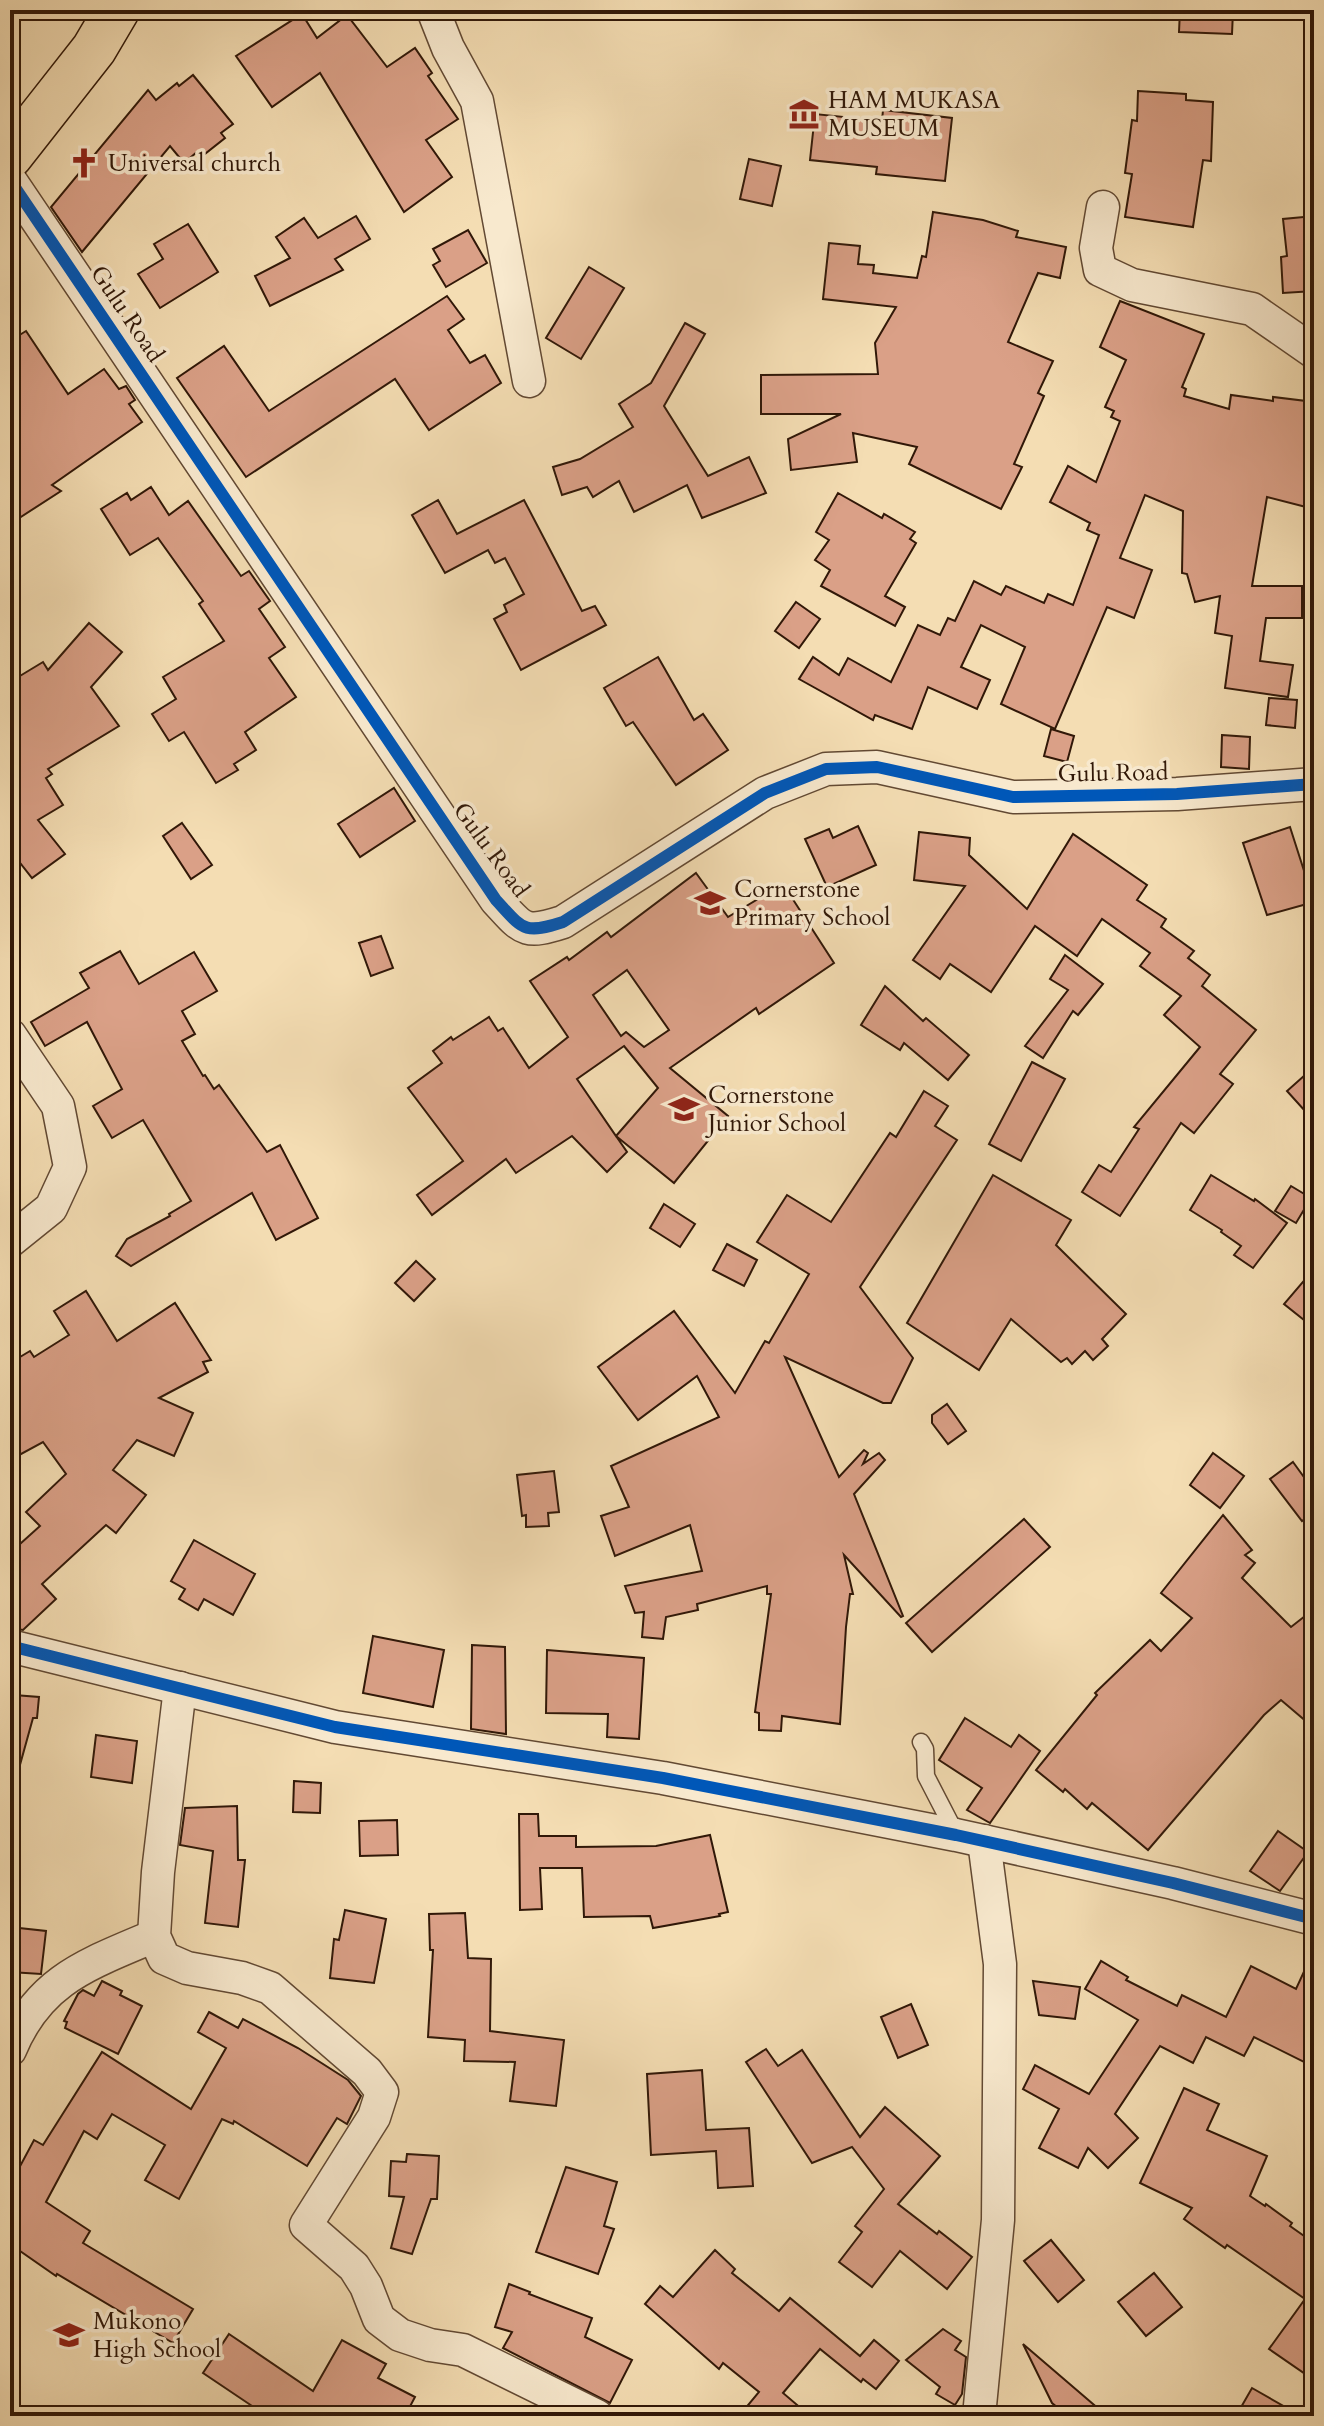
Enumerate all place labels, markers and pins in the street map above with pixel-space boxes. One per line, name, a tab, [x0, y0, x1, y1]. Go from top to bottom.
place label: HAM MUKASA MUSEUM	[828, 84, 1001, 145]
museum icon: HAM MUKASA MUSEUM	[787, 97, 821, 131]
church icon: Universal church	[67, 146, 101, 180]
place label: Universal church	[108, 147, 281, 180]
place label: Cornerstone Primary School	[734, 873, 890, 934]
school or university icon: Cornerstone Primary School	[693, 886, 727, 920]
place label: Cornerstone Junior School	[705, 1079, 846, 1140]
school or university icon: Cornerstone Junior School	[667, 1092, 701, 1126]
place label: Mukono High School	[93, 2305, 221, 2366]
school or university icon: Mukono High School	[52, 2318, 86, 2352]

